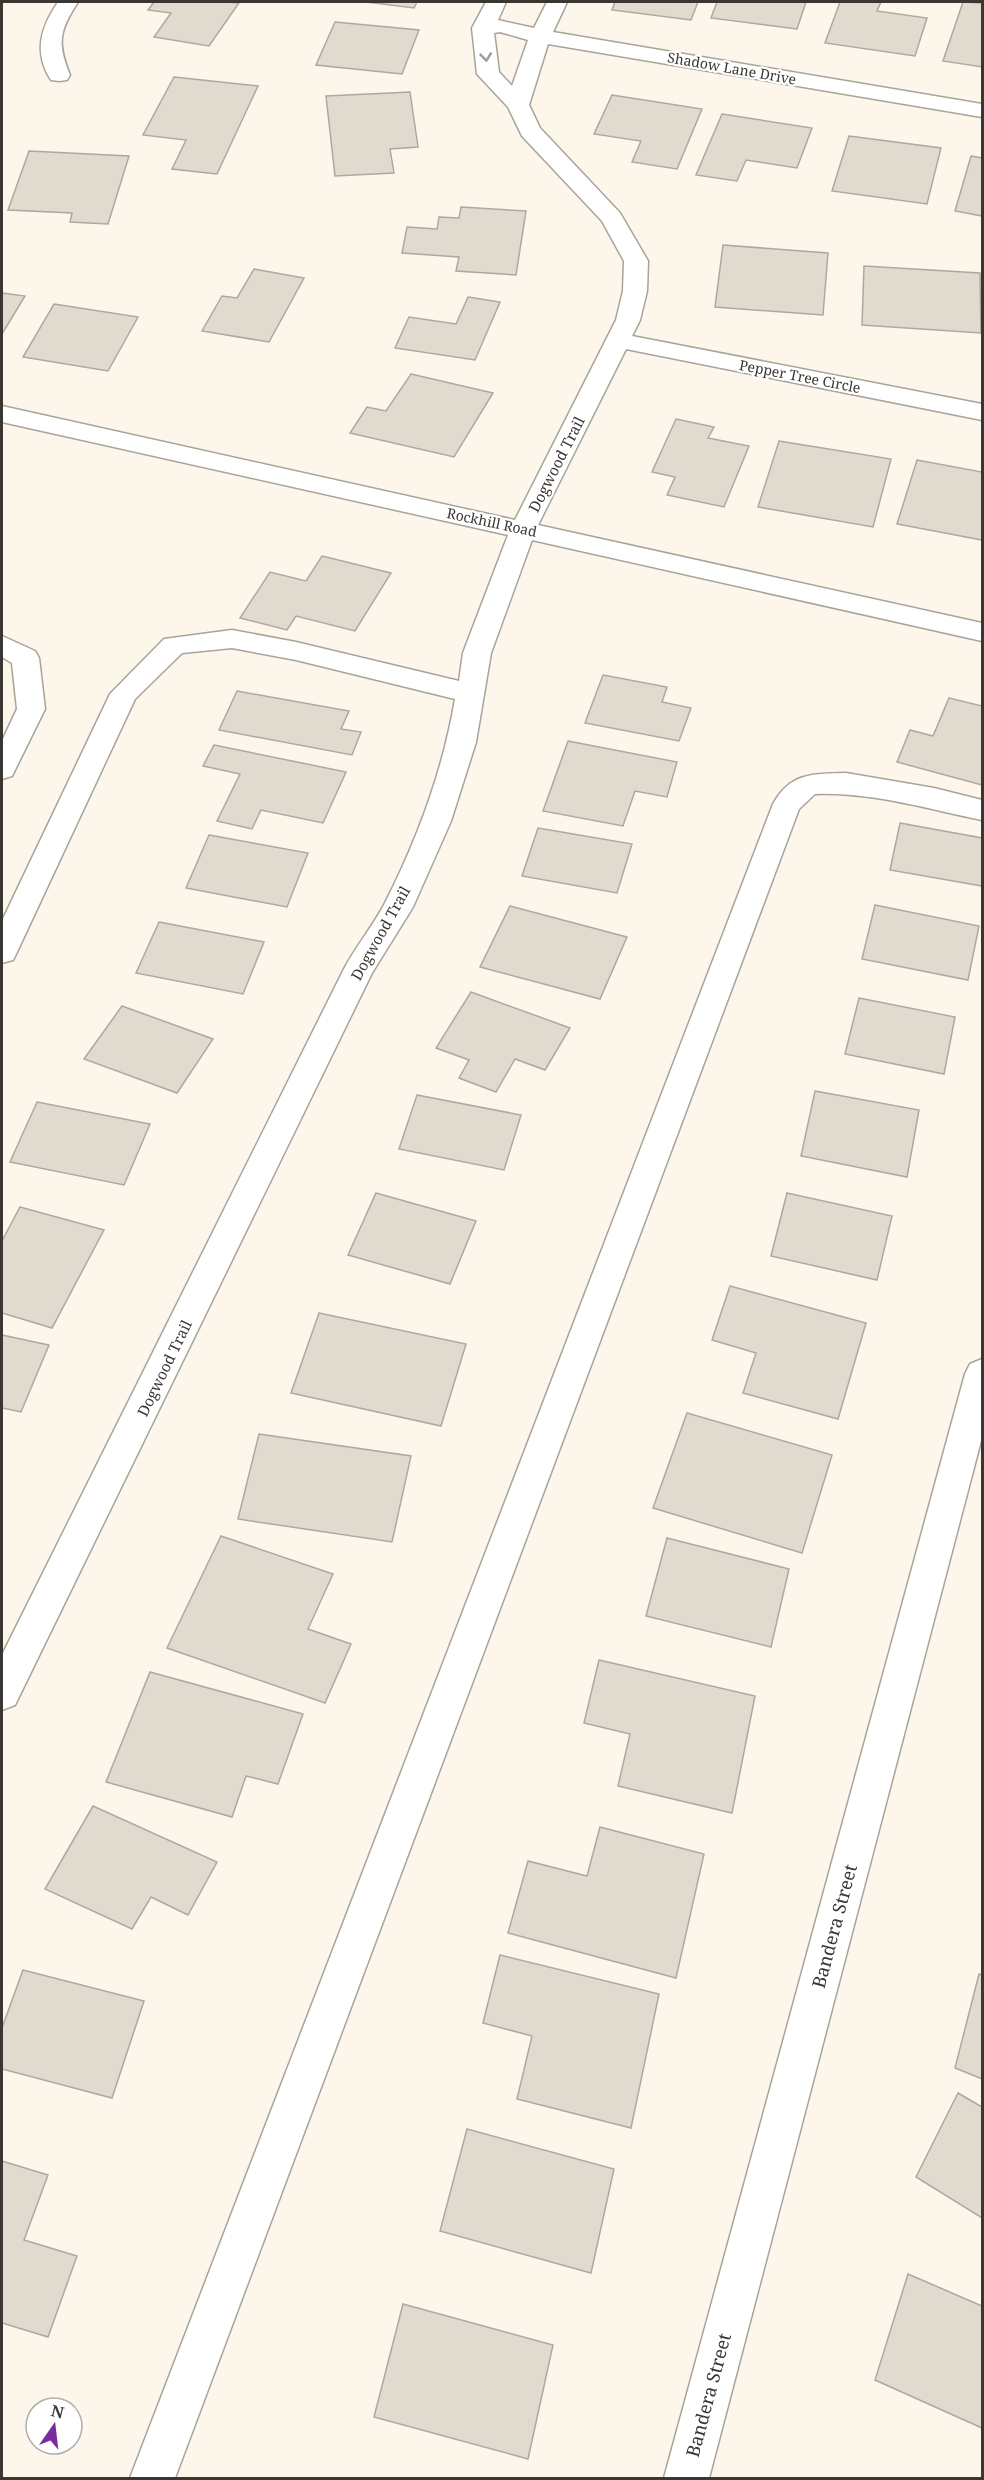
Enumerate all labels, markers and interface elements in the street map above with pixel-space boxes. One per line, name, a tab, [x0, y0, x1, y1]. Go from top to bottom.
street label: Shadow Lane Drive	[666, 47, 798, 89]
one-way arrow	[479, 52, 492, 61]
street label: Pepper Tree Circle	[738, 355, 862, 397]
street label: Dogwood Trail	[523, 412, 589, 515]
street label: Rockhill Road	[445, 503, 539, 541]
street label: Dogwood Trail	[346, 882, 414, 984]
street label: Dogwood Trail	[132, 1316, 196, 1420]
street label: Bandera Street	[806, 1861, 862, 1991]
street label: Bandera Street	[680, 2330, 736, 2460]
north arrow	[24, 2396, 84, 2456]
text: N	[49, 2399, 67, 2424]

